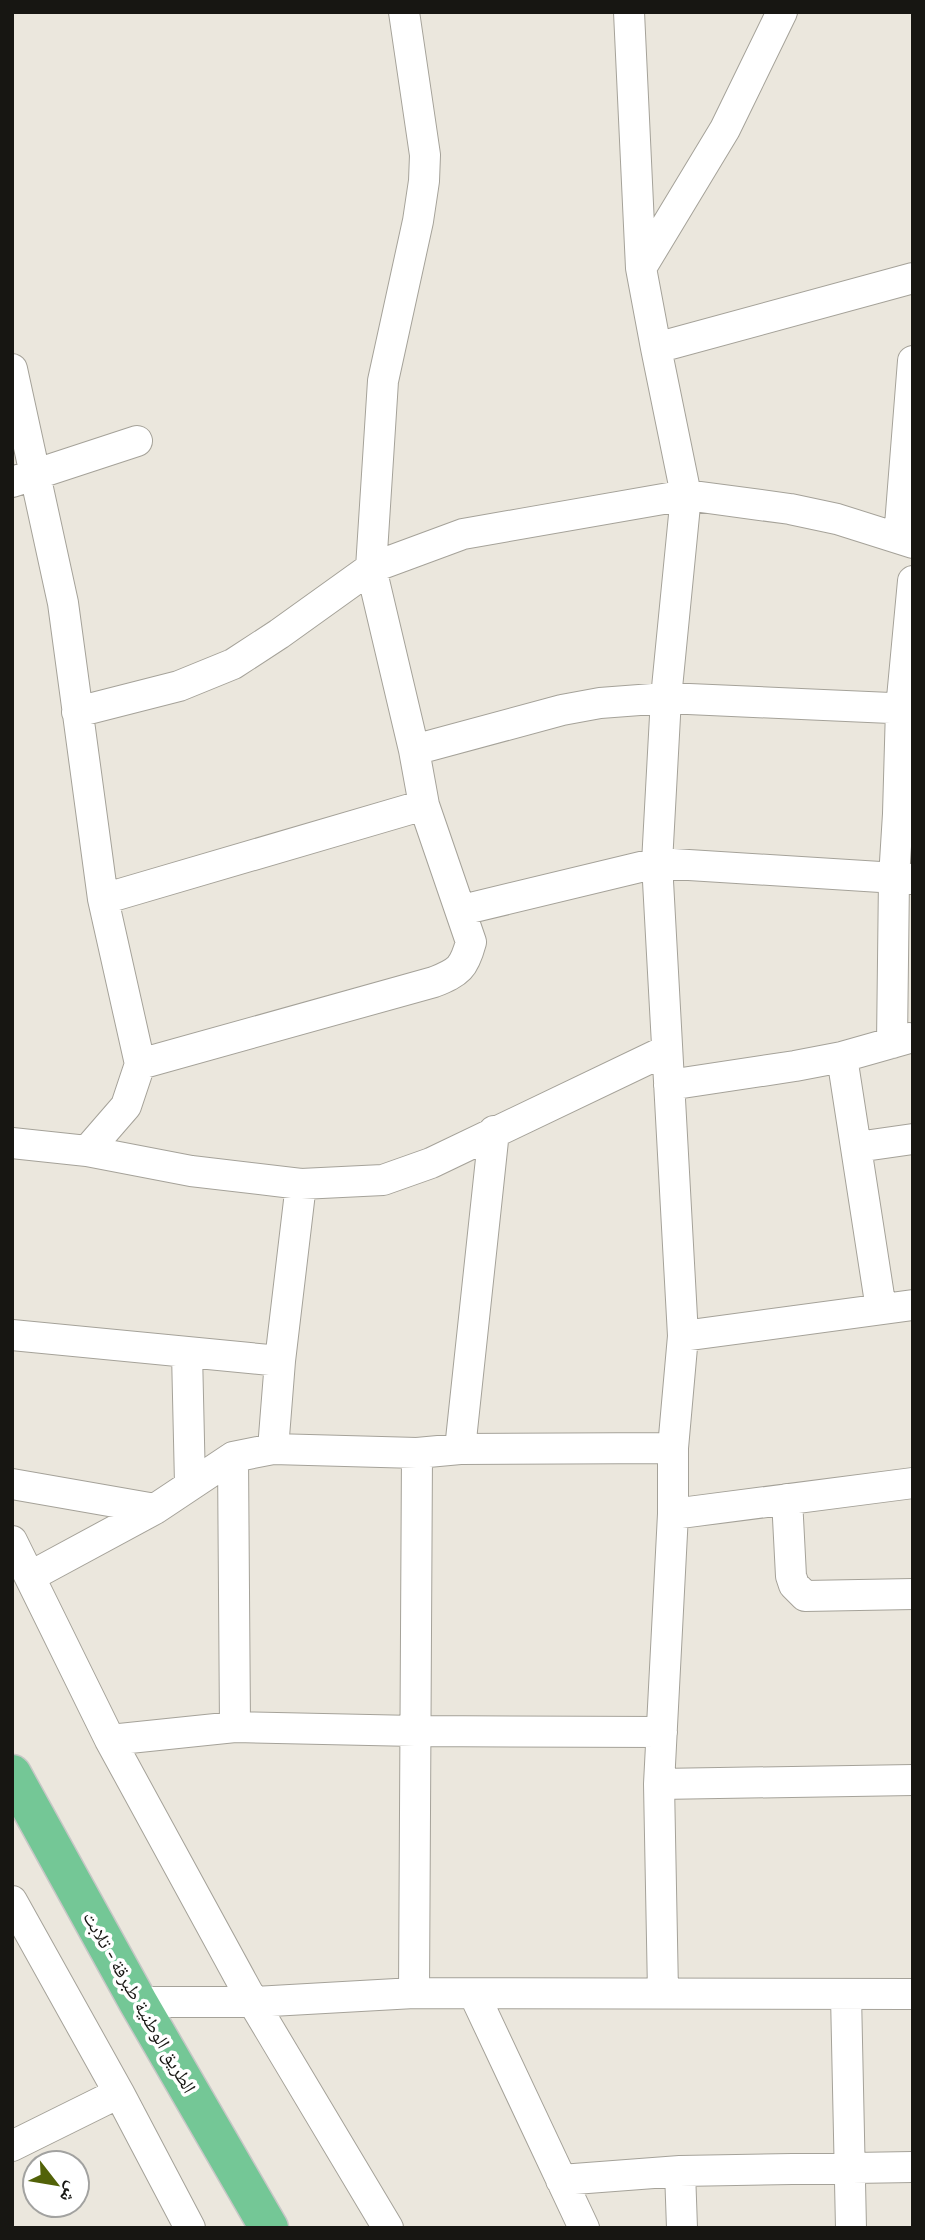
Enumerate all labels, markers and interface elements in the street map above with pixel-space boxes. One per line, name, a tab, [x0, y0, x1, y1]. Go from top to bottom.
street label: الطريق الوطنية طبرقة - تلابت	[77, 1907, 202, 2098]
north arrow	[21, 2149, 91, 2219]
text: ش	[54, 2177, 86, 2208]

